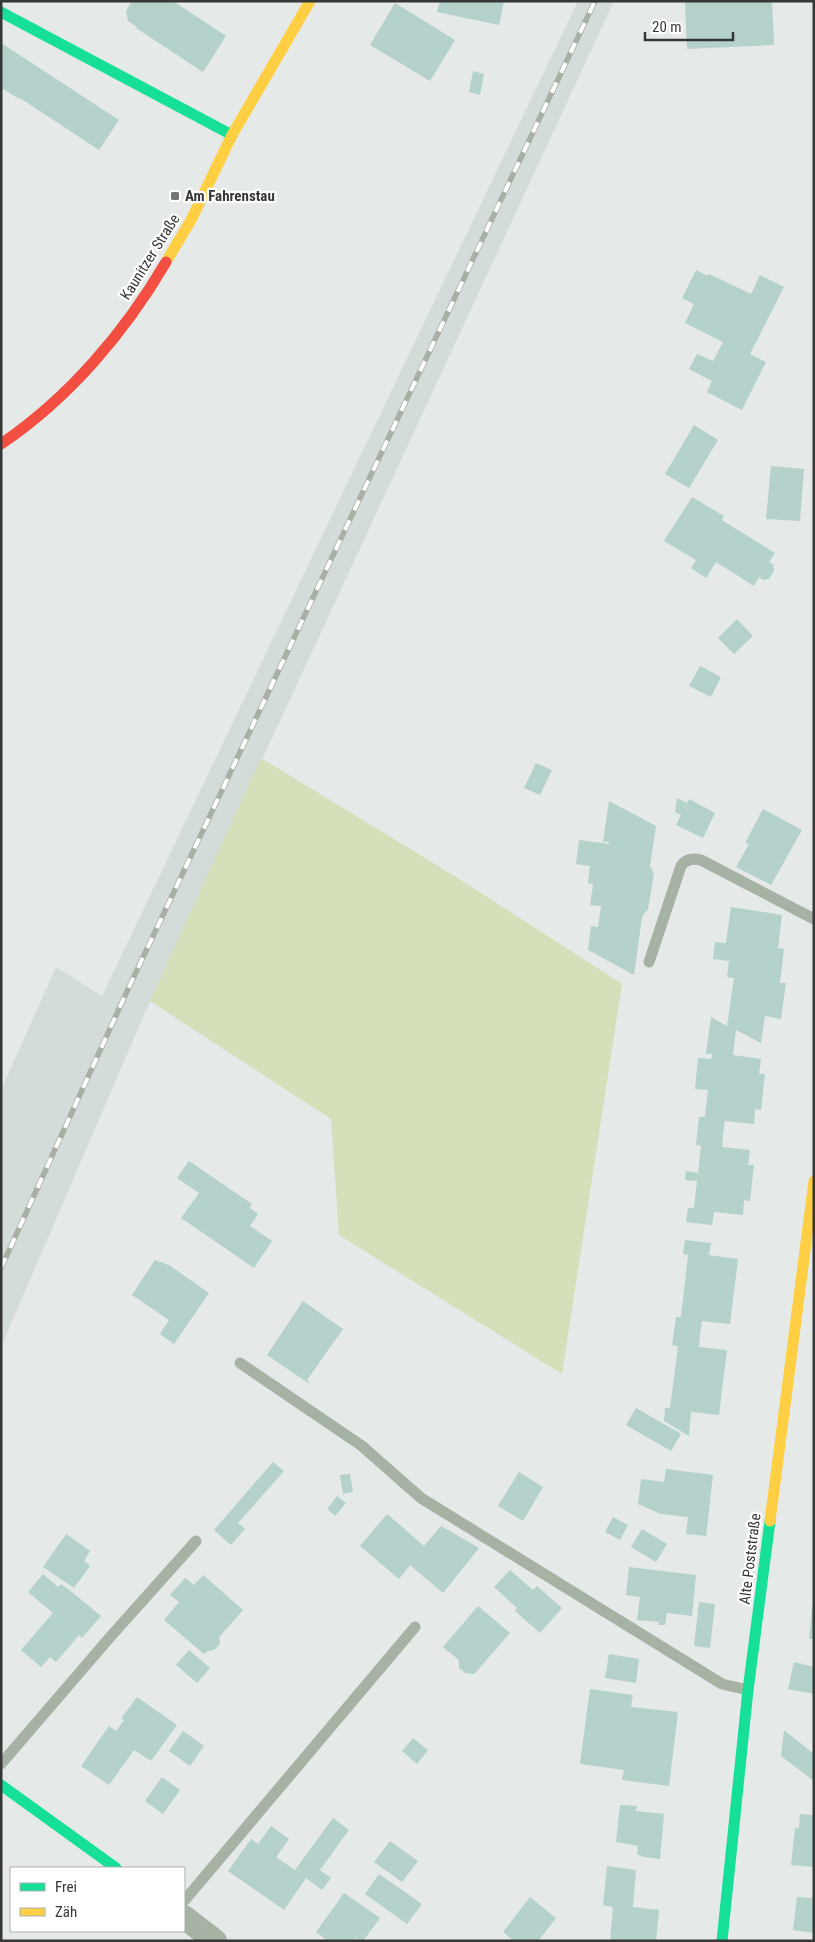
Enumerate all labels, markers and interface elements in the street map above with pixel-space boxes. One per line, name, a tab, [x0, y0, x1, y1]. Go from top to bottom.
scale bar	[645, 10, 732, 42]
text: 20 m	[652, 18, 682, 36]
place label: Am Fahrenstau	[185, 187, 275, 205]
marker: Am Fahrenstau	[169, 190, 181, 202]
street label: Kaunitzer Straße	[116, 211, 184, 303]
street label: Alte Poststraße	[735, 1512, 765, 1606]
legend	[10, 1867, 185, 1932]
text: Frei	[55, 1878, 77, 1896]
text: Zäh	[55, 1903, 77, 1921]

